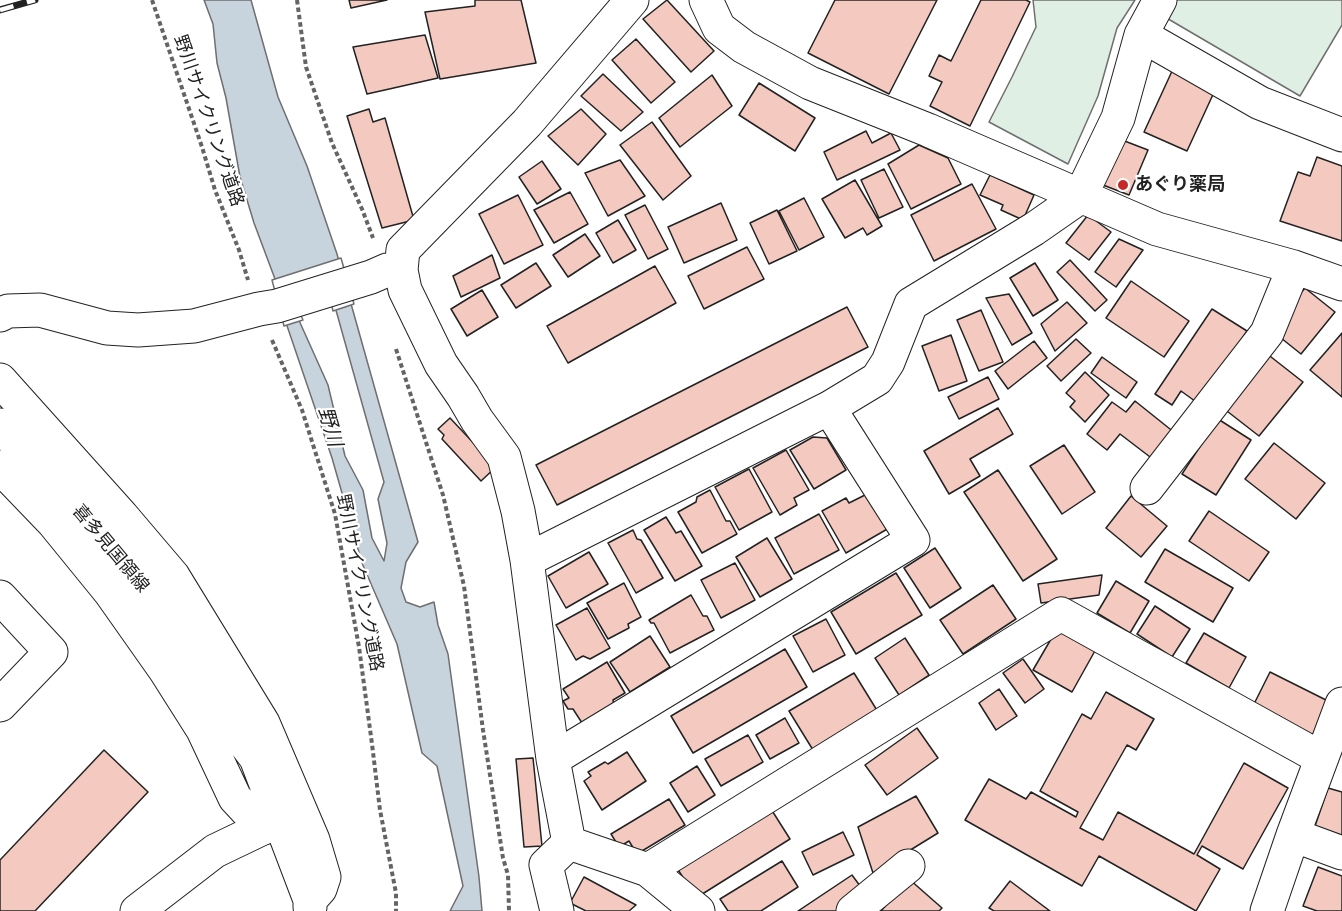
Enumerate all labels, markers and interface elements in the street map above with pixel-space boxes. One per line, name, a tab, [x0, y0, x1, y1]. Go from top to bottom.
street label: 野川サイクリング道路	[168, 32, 248, 210]
place label: あぐり薬局	[1135, 174, 1225, 196]
marker: あぐり薬局	[1116, 178, 1130, 192]
water label: 野川	[312, 404, 346, 450]
street label: 野川サイクリング道路	[331, 493, 387, 673]
street label: 喜多見国領線	[67, 501, 153, 597]

